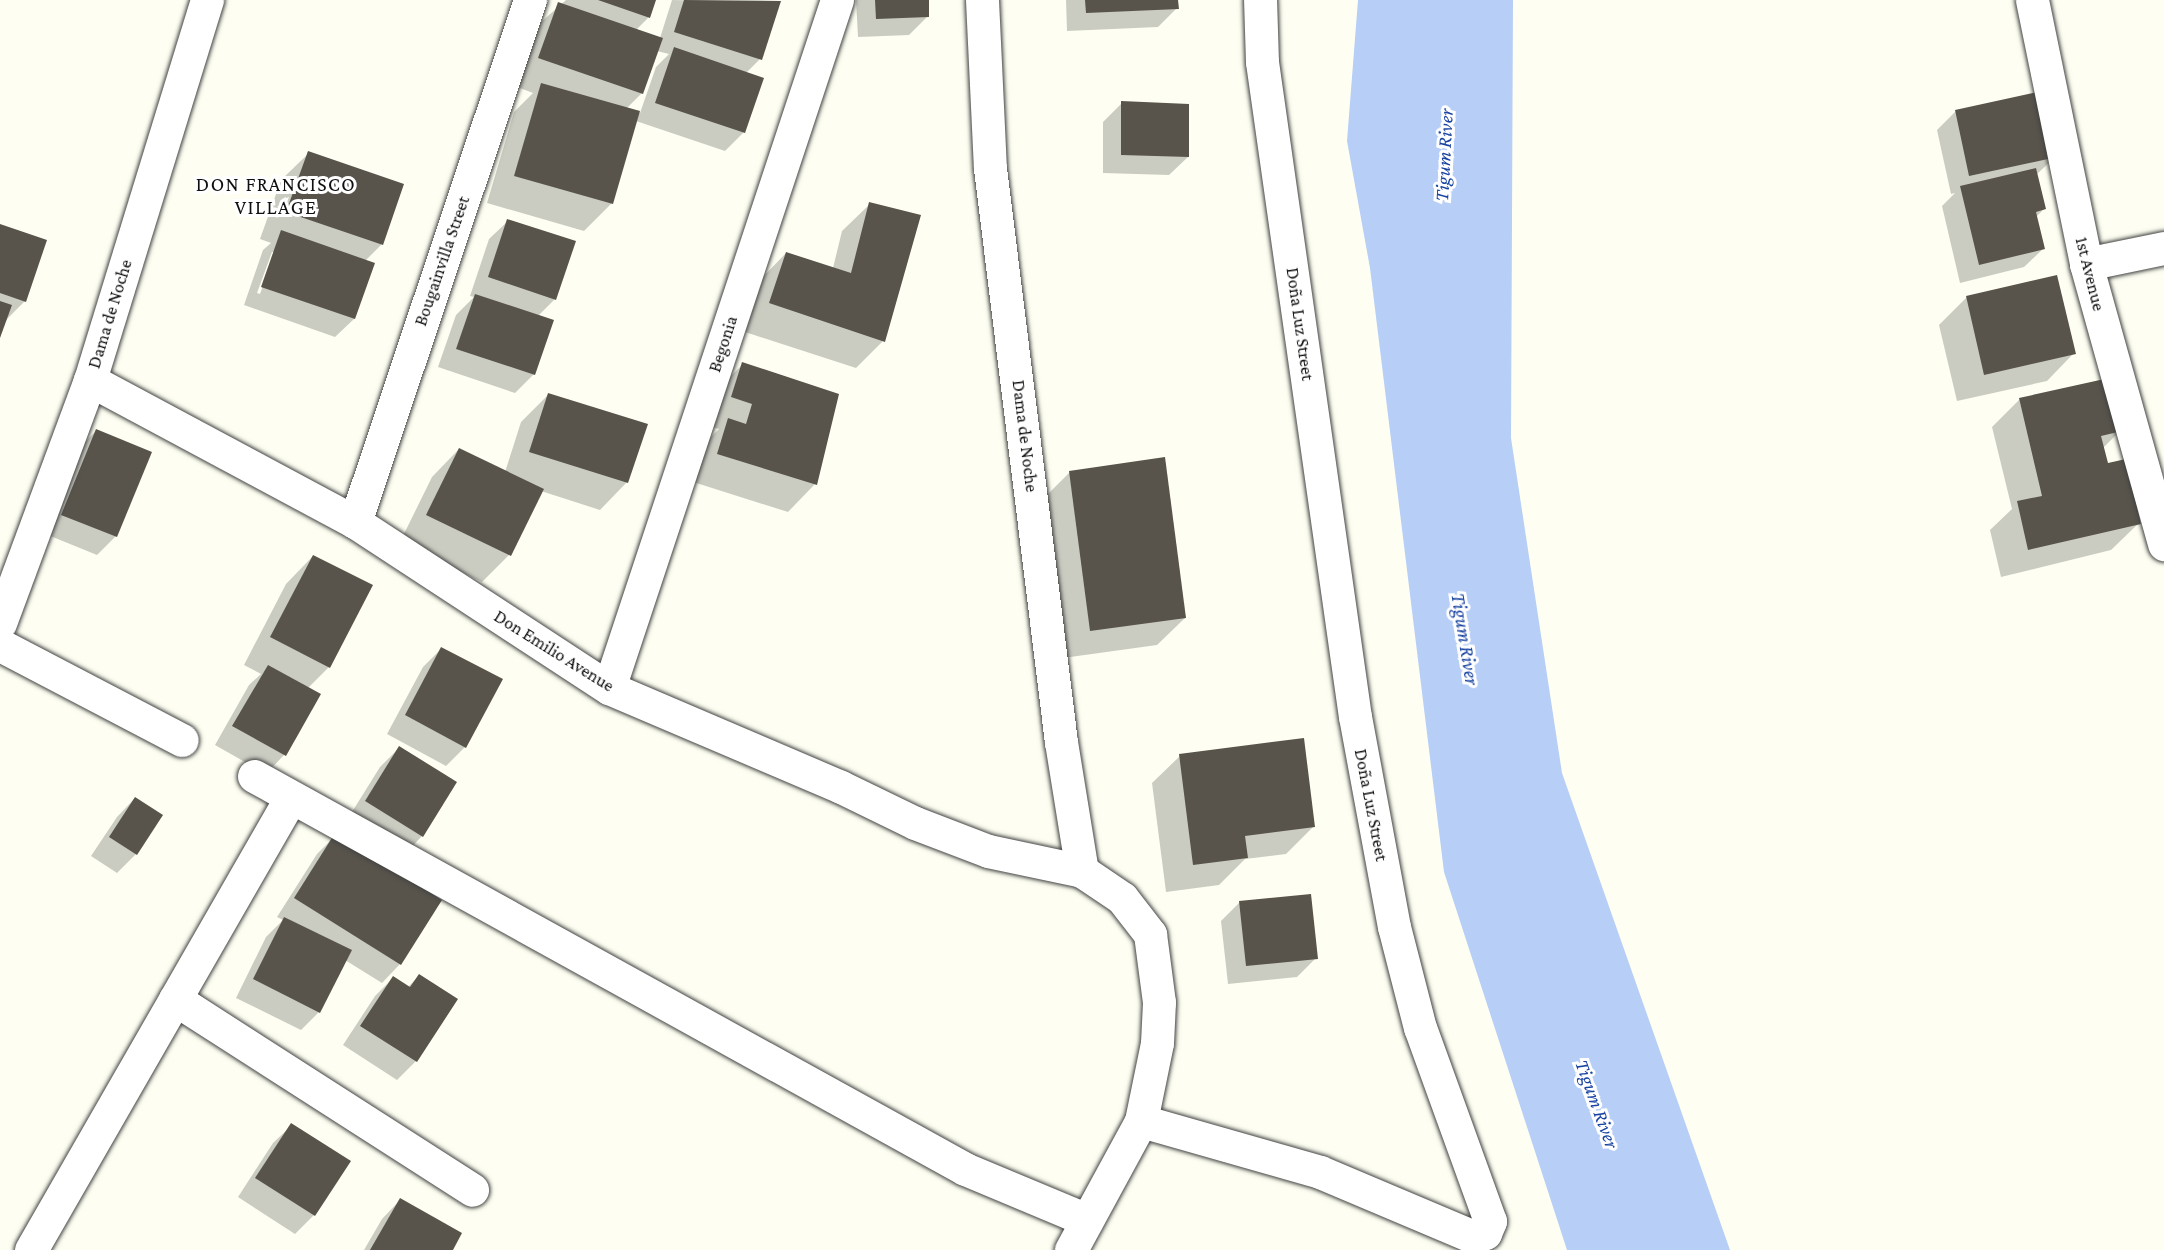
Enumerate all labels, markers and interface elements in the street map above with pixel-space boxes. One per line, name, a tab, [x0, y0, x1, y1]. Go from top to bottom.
water label: Tigum River	[1430, 108, 1458, 202]
district label: DON FRANCISCO VILLAGE	[196, 172, 356, 219]
street label: Bougainvilla Street	[410, 193, 474, 329]
street label: 1st Avenue	[2070, 235, 2110, 313]
street label: Dama de Noche	[83, 257, 137, 371]
street label: Doña Luz Street	[1281, 266, 1319, 382]
street label: Begonia	[704, 313, 742, 375]
street label: Dama de Noche	[1007, 379, 1043, 493]
water label: Tigum River	[1446, 591, 1484, 687]
street label: Don Emilio Avenue	[490, 605, 618, 697]
street label: Doña Luz Street	[1350, 747, 1392, 863]
water label: Tigum River	[1570, 1056, 1624, 1152]

